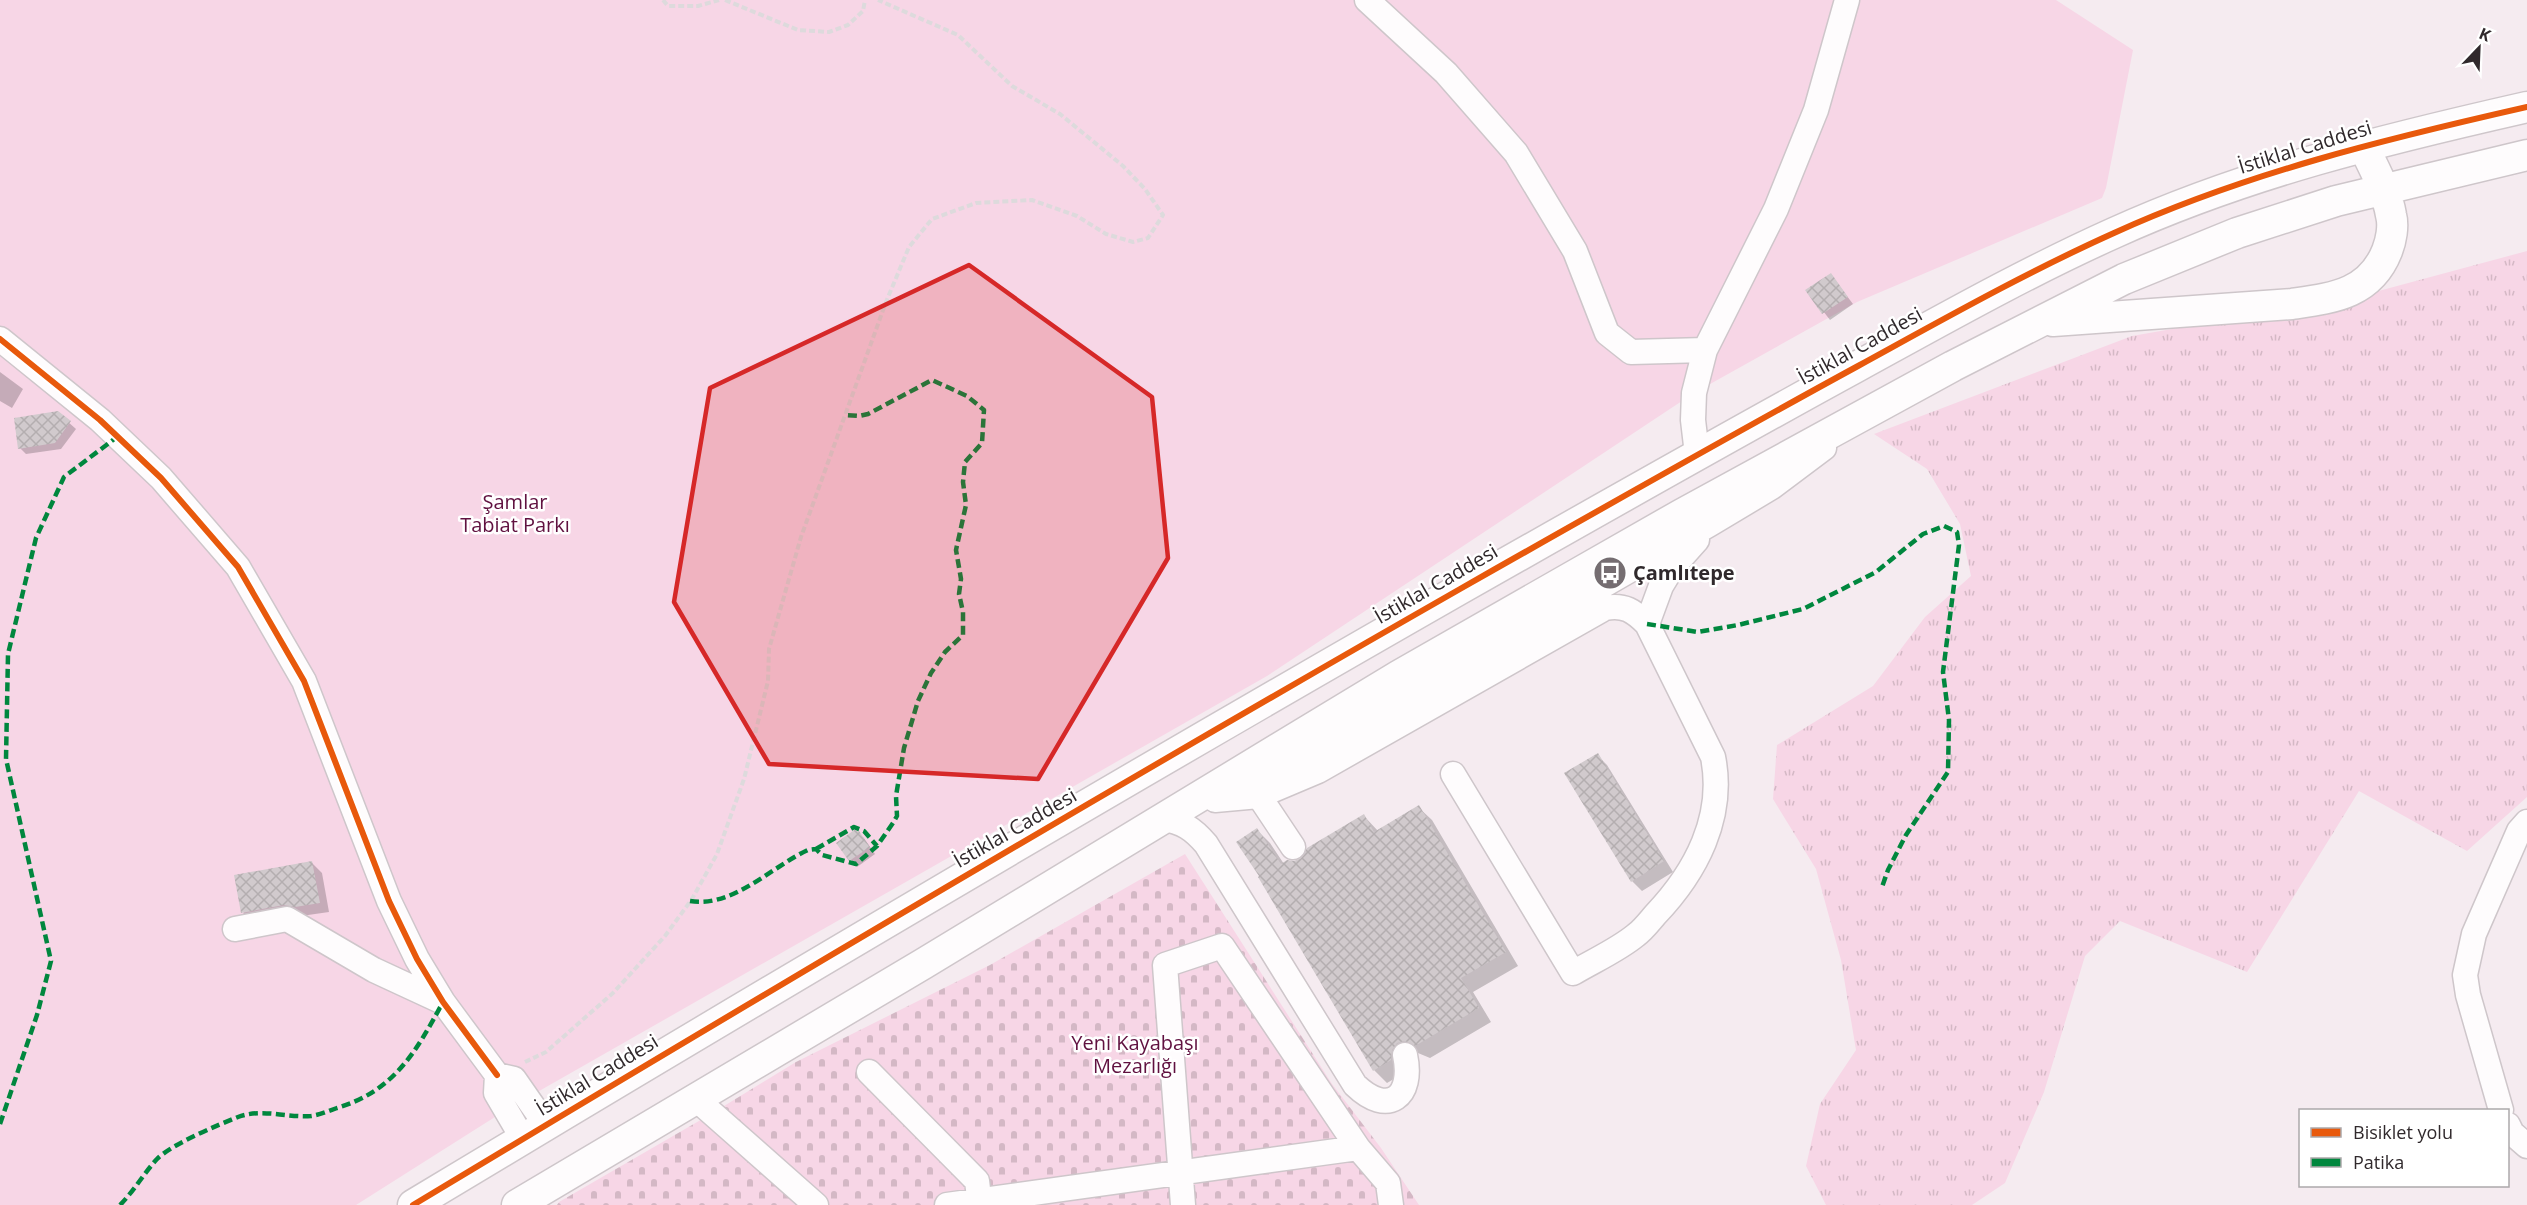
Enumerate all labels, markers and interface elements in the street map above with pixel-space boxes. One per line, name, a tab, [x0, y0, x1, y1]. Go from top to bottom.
north arrow	[2449, 18, 2509, 78]
text: K	[2476, 22, 2494, 47]
street label: İstiklal Caddesi	[2235, 113, 2375, 180]
street label: İstiklal Caddesi	[1793, 300, 1927, 391]
park label: Şamlar Tabiat Parkı	[460, 488, 570, 538]
street label: İstiklal Caddesi	[1369, 537, 1502, 630]
bus stop icon: Çamlıtepe	[1592, 555, 1628, 591]
place label: Çamlıtepe	[1633, 559, 1735, 586]
street label: İstiklal Caddesi	[948, 781, 1081, 874]
street label: İstiklal Caddesi	[531, 1027, 663, 1122]
park label: Yeni Kayabaşı Mezarlığı	[1071, 1029, 1199, 1079]
legend	[2299, 1109, 2509, 1187]
text: Bisiklet yolu	[2353, 1120, 2453, 1144]
text: Patika	[2353, 1150, 2404, 1174]

